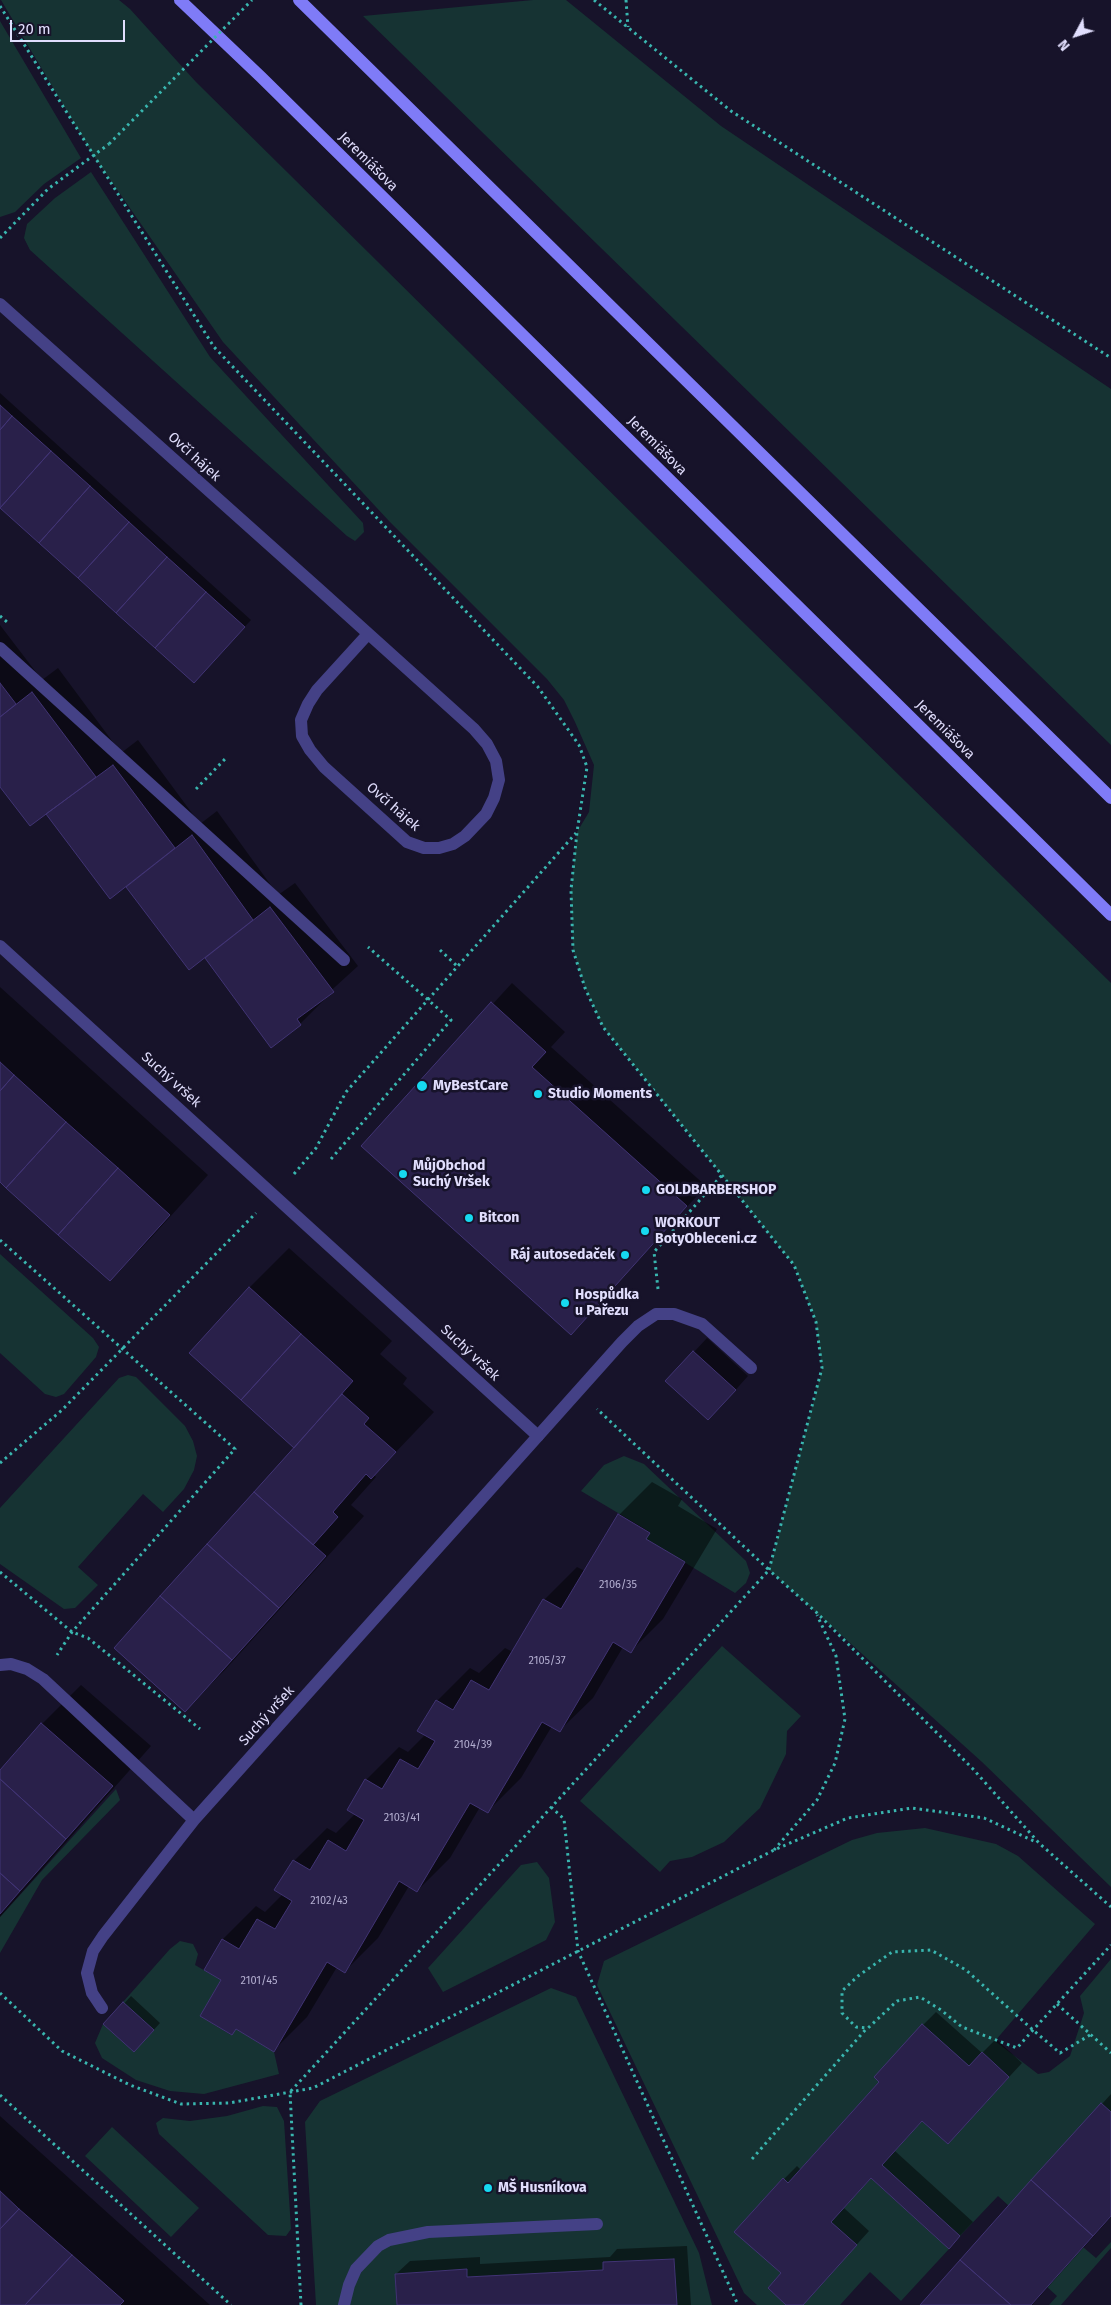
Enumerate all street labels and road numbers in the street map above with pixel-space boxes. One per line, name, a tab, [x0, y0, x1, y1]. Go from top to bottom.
street label: Jeremiášova	[335, 129, 401, 195]
street label: Jeremiášova	[624, 413, 690, 479]
street label: Ovčí hájek	[164, 429, 224, 485]
street label: Jeremiášova	[912, 697, 978, 763]
street label: Ovčí hájek	[363, 779, 423, 835]
street label: Suchý vršek	[138, 1049, 204, 1111]
street label: Suchý vršek	[437, 1321, 503, 1385]
street label: Suchý vršek	[236, 1683, 298, 1749]

